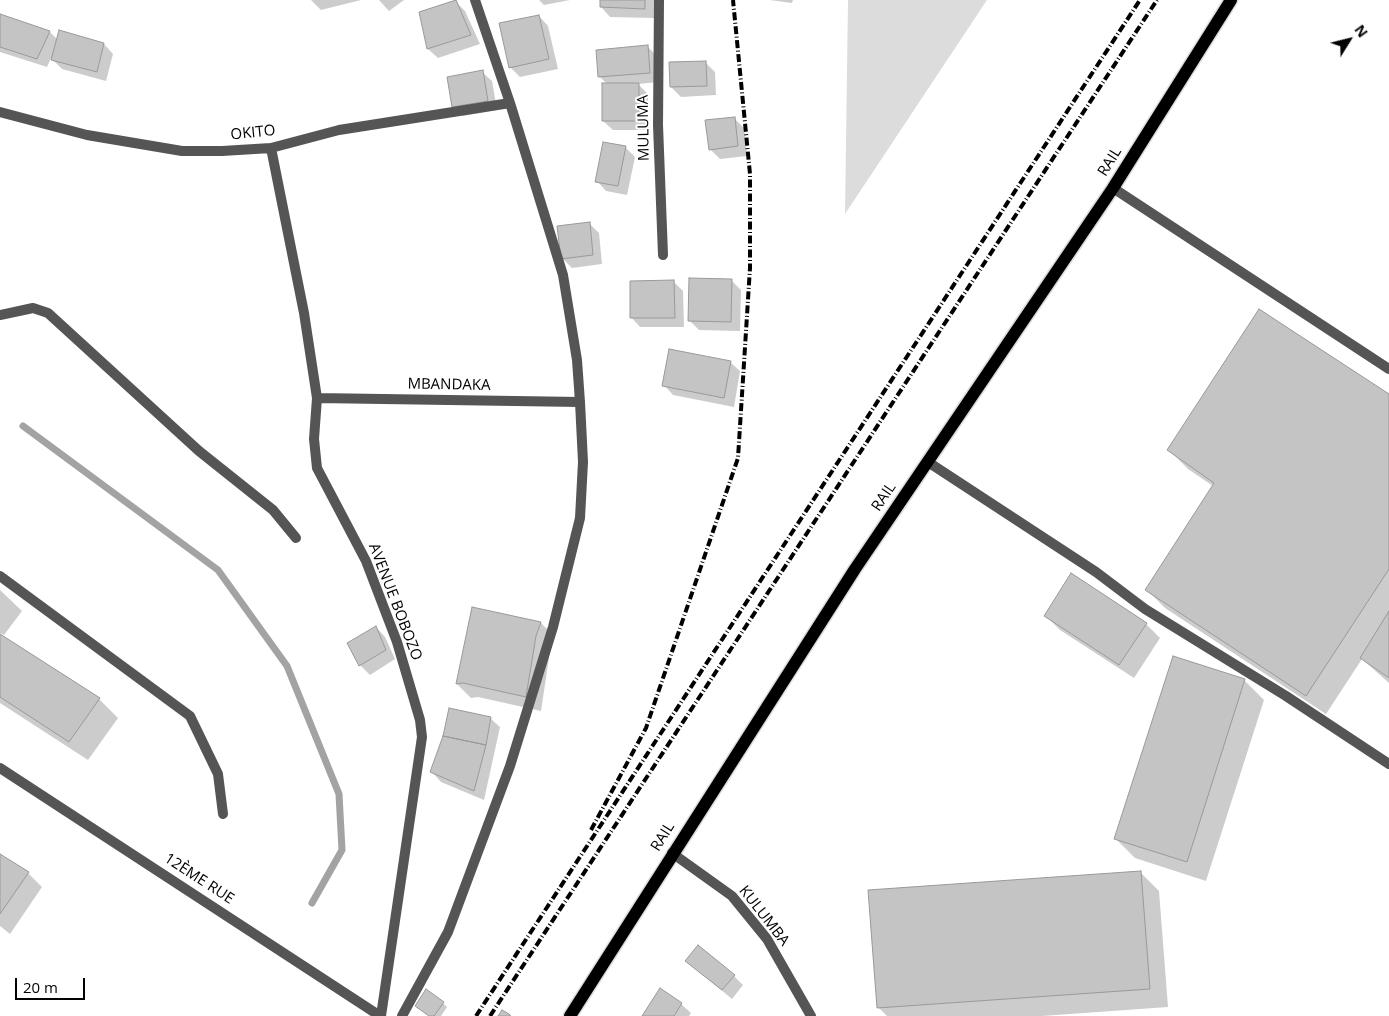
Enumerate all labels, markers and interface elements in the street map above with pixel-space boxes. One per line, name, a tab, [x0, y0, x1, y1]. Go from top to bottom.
north arrow	[1324, 15, 1374, 65]
text: N	[1351, 21, 1373, 41]
street label: MULUMA	[634, 95, 654, 161]
street label: OKITO	[230, 122, 276, 144]
street label: RAIL	[1094, 144, 1126, 180]
street label: MBANDAKA	[407, 375, 491, 395]
street label: RAIL	[868, 479, 900, 515]
street label: AVENUE BOBOZO	[364, 541, 426, 663]
street label: RAIL	[647, 819, 679, 855]
street label: 12ÈME RUE	[161, 850, 237, 908]
street label: KULUMBA	[735, 882, 793, 950]
scale bar	[18, 968, 88, 1000]
text: 20 m	[23, 977, 58, 997]

